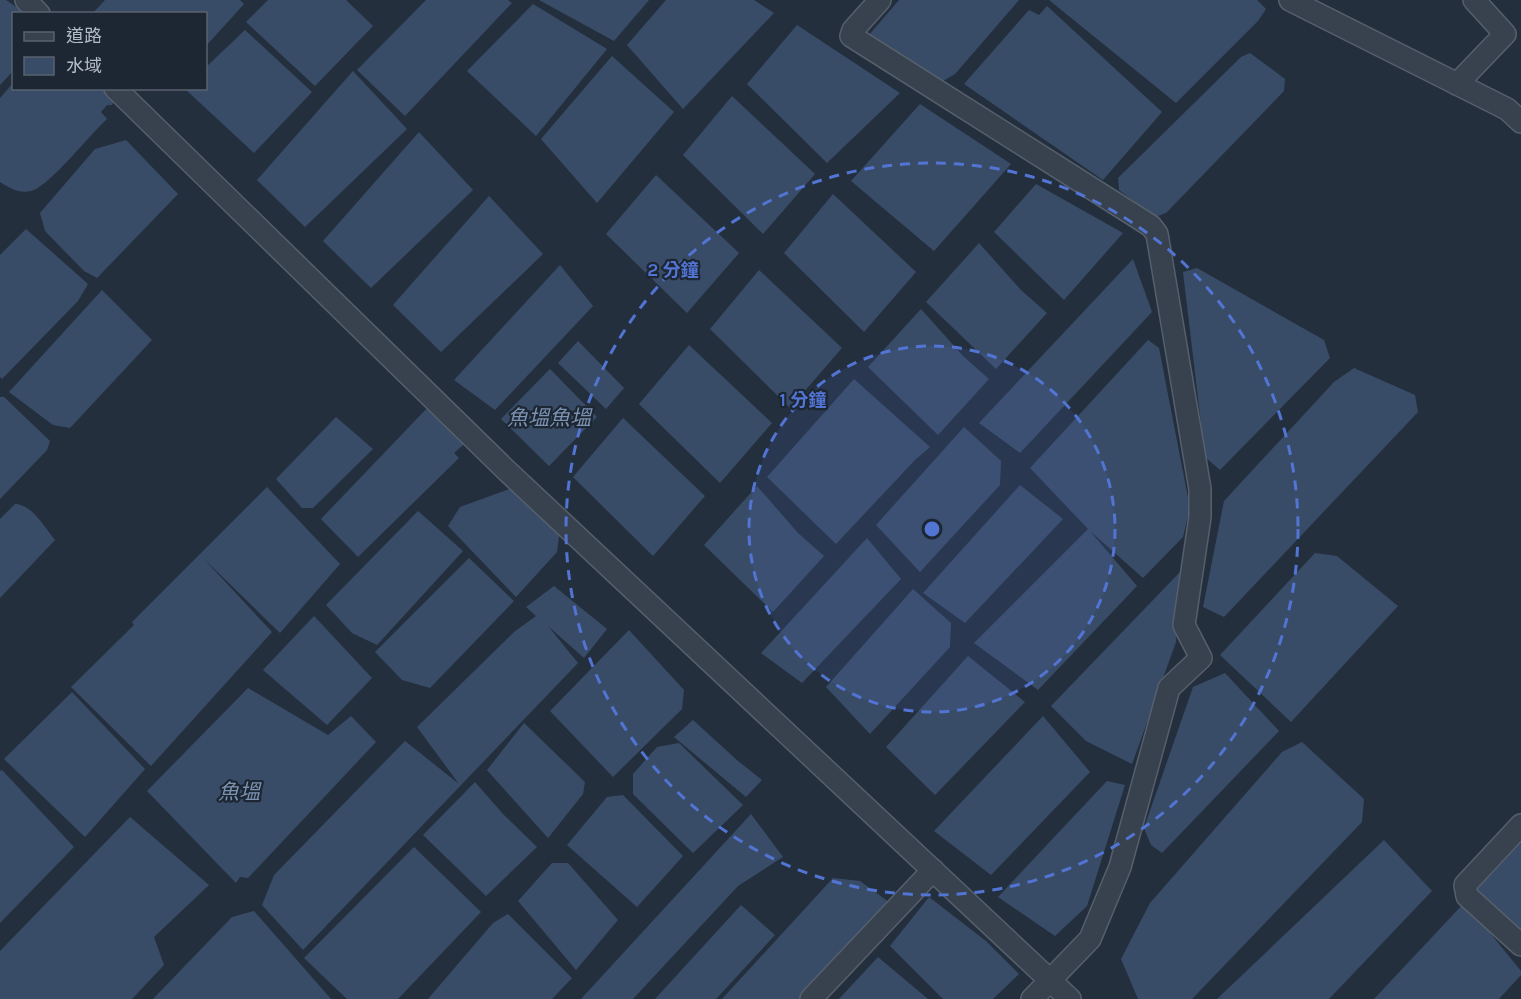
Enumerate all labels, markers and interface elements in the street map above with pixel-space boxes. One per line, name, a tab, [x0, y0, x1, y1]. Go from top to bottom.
legend	[12, 12, 207, 90]
text: 道路	[66, 25, 102, 47]
text: 水域	[66, 55, 102, 77]
text: 2 分鐘	[647, 259, 699, 281]
text: 1 分鐘	[780, 389, 826, 411]
water label: 魚塭魚塭	[507, 406, 593, 430]
centre of rings	[922, 519, 942, 539]
water label: 魚塭	[218, 780, 262, 804]

